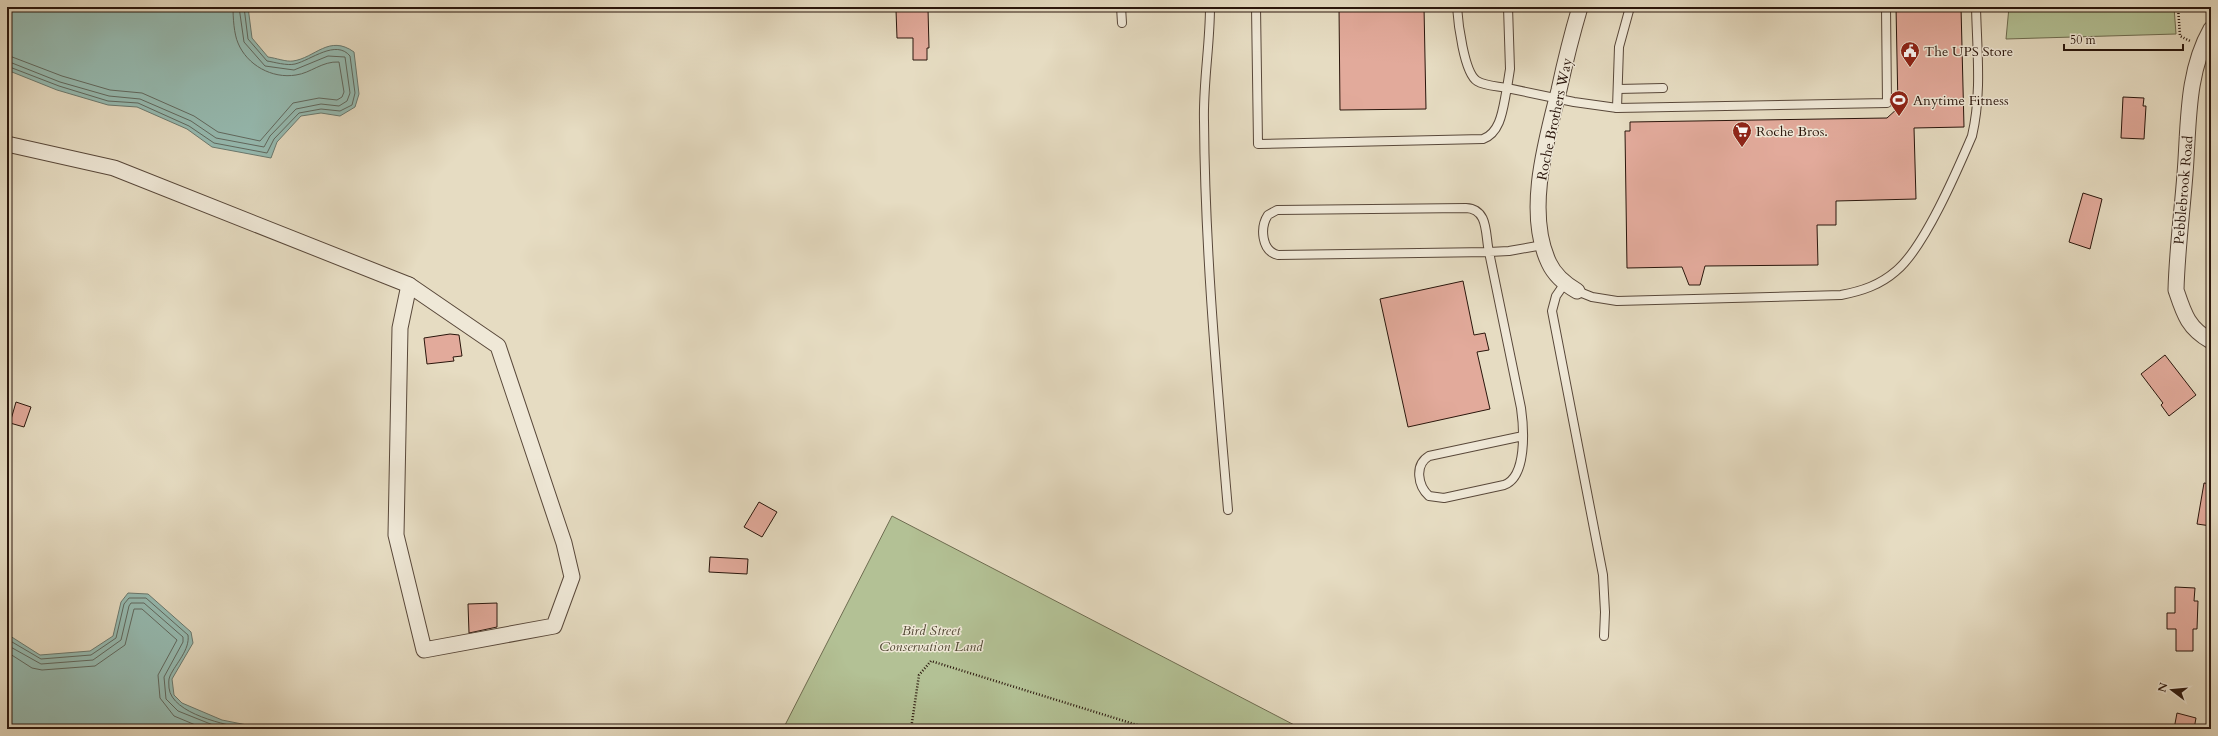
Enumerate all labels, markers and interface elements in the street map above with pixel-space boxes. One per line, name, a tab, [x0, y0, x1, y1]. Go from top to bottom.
scale bar	[2064, 26, 2183, 52]
text: 50 m	[2070, 32, 2097, 48]
public building icon: The UPS Store	[1899, 40, 1921, 68]
place label: The UPS Store	[1924, 42, 2013, 61]
street label: Roche Brothers Way	[1532, 56, 1577, 182]
sports icon: Anytime Fitness	[1888, 89, 1910, 117]
place label: Anytime Fitness	[1913, 91, 2009, 110]
supermarket icon: Roche Bros.	[1731, 120, 1753, 148]
place label: Roche Bros.	[1756, 122, 1828, 141]
street label: Pebblebrook Road	[2169, 134, 2198, 245]
park label: Bird Street Conservation Land	[879, 621, 984, 656]
north arrow	[2152, 670, 2192, 710]
text: N	[2154, 680, 2172, 694]

